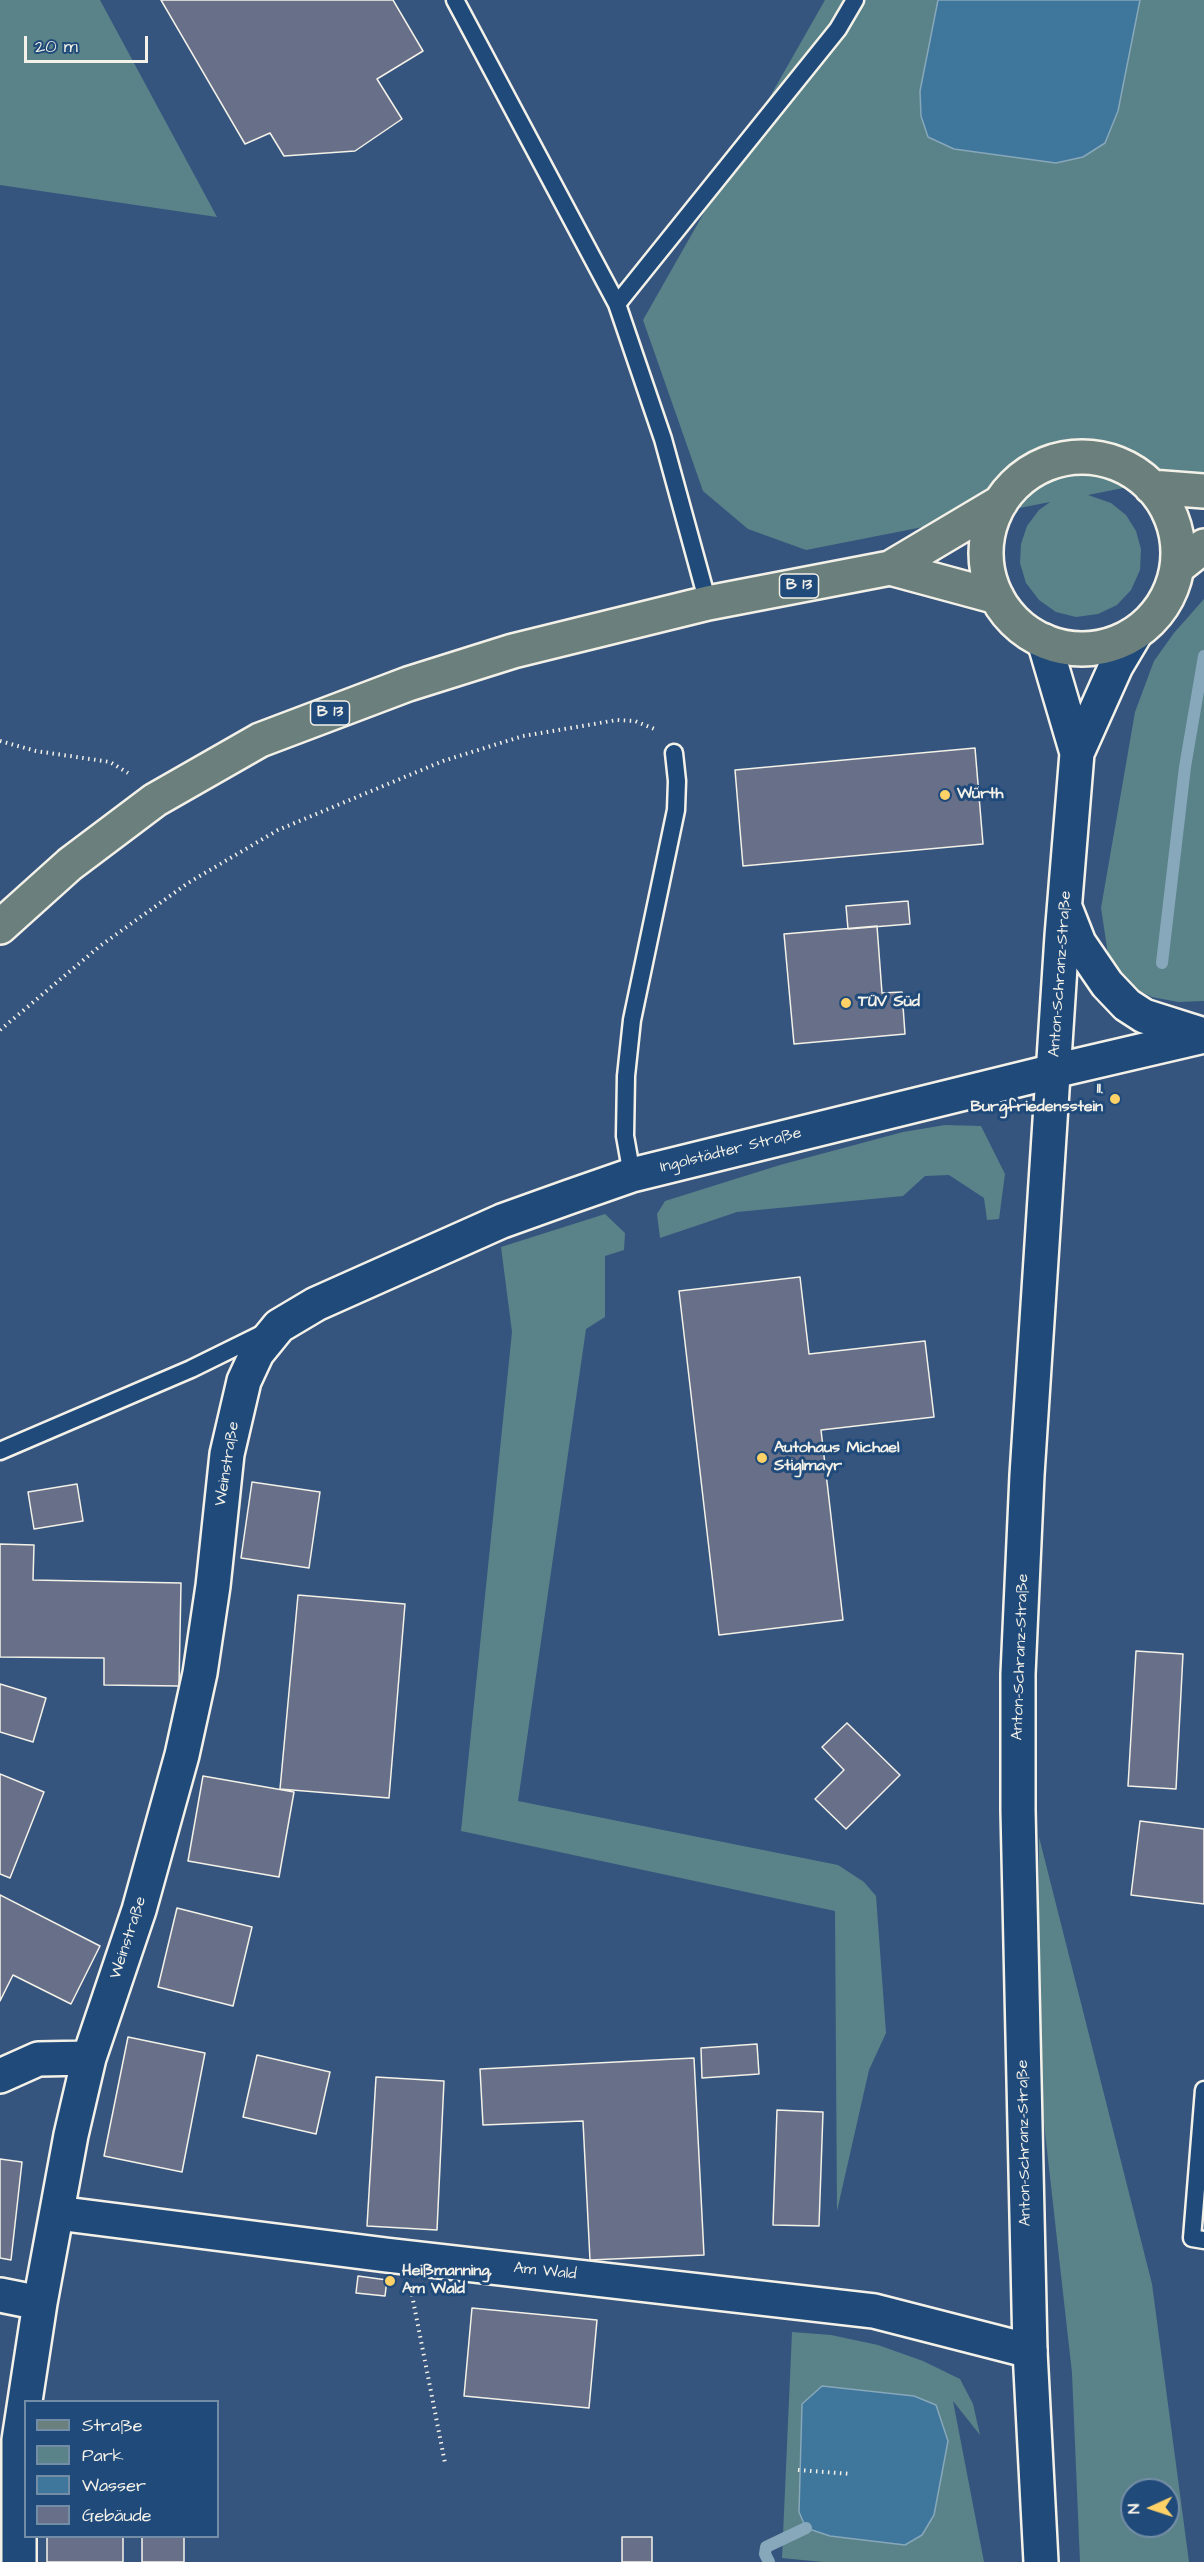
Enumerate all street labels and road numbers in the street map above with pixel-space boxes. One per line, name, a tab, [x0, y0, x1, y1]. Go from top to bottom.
road number: B 13	[780, 574, 818, 598]
road number: B 13	[310, 701, 350, 725]
street label: Anton-Schranz-Straße	[1046, 890, 1076, 1058]
street label: Ingolstädter Straße	[658, 1124, 804, 1178]
street label: Weinstraße	[212, 1420, 244, 1508]
street label: Anton-Schranz-Straße	[1008, 1573, 1034, 1741]
street label: Weinstraße	[107, 1894, 151, 1982]
street label: Anton-Schranz-Straße	[1014, 2060, 1036, 2226]
street label: Am Wald	[513, 2259, 577, 2285]

